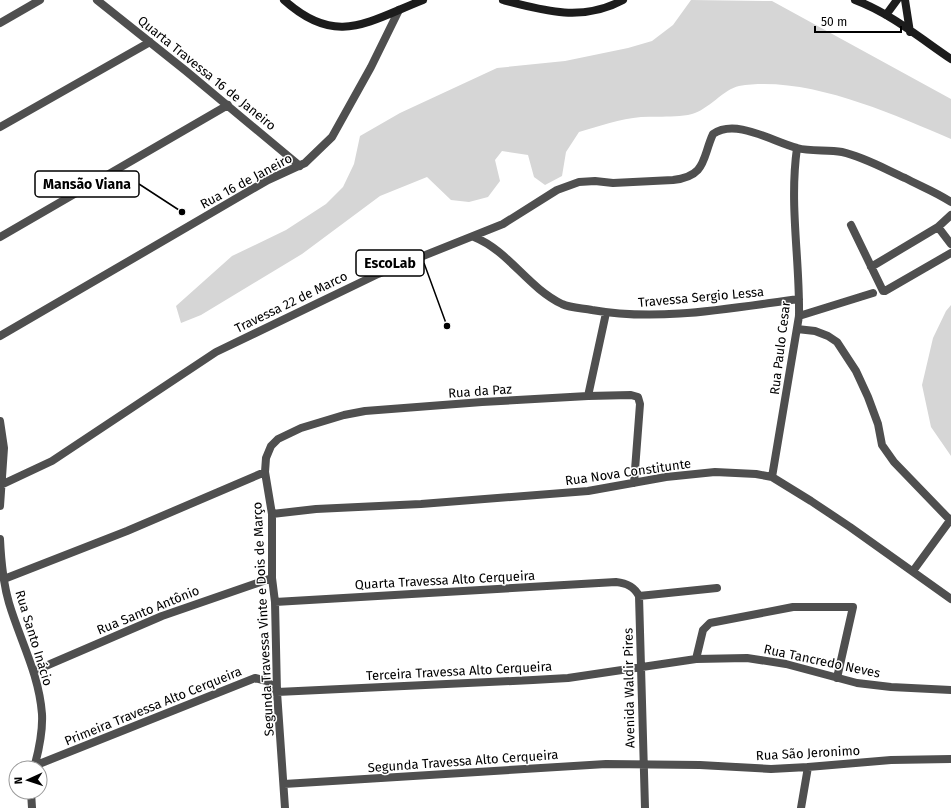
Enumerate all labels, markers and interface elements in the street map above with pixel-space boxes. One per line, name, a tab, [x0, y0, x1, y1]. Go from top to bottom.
scale bar	[815, 8, 901, 34]
street label: Quarta Travessa 16 de Janeiro	[135, 13, 279, 133]
text: 50 m	[821, 15, 847, 29]
street label: Rua 16 de Janeiro	[197, 150, 295, 212]
callout: Mansão Viana	[35, 171, 139, 197]
text: Mansão Viana	[43, 176, 131, 193]
callout: EscoLab	[356, 250, 424, 276]
text: EscoLab	[364, 255, 416, 272]
street label: Travessa 22 de Marco	[232, 268, 350, 336]
street label: Travessa Sergio Lessa	[637, 284, 765, 310]
street label: Rua Paulo Cesar	[767, 300, 793, 396]
street label: Rua da Paz	[448, 381, 513, 401]
street label: Rua Nova Constitunte	[564, 456, 692, 488]
street label: Segunda Travessa Vinte e Dois de Março	[249, 501, 277, 737]
street label: Quarta Travessa Alto Cerqueira	[354, 568, 536, 592]
street label: Rua Santo Antônio	[95, 583, 201, 637]
street label: Rua Santo Inácio	[12, 588, 56, 688]
street label: Avenida Waldir Pires	[620, 628, 638, 748]
street label: Rua Tancredo Neves	[762, 641, 882, 681]
street label: Terceira Travessa Alto Cerqueira	[366, 659, 552, 683]
street label: Primeira Travessa Alto Cerqueira	[62, 663, 244, 749]
street label: Rua São Jeronimo	[755, 743, 861, 763]
street label: Segunda Travessa Alto Cerqueira	[367, 747, 559, 775]
north arrow	[8, 760, 48, 800]
text: N	[12, 777, 25, 784]

